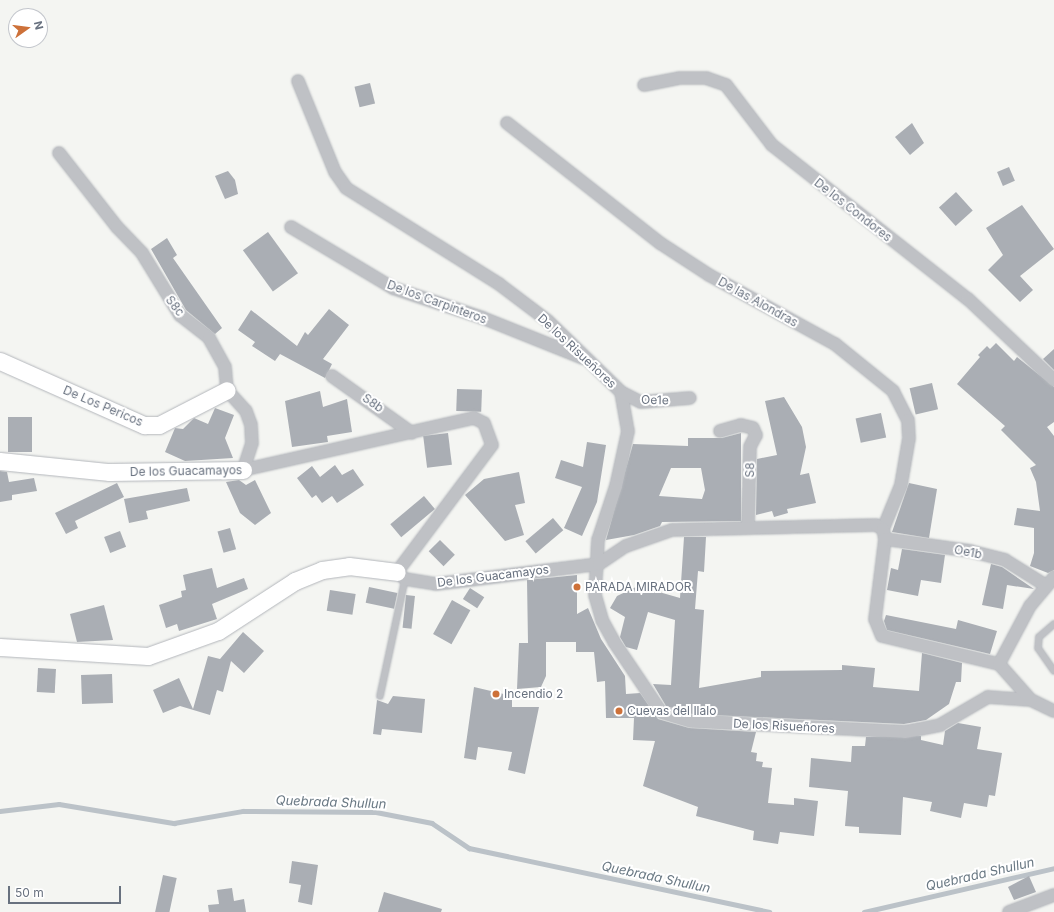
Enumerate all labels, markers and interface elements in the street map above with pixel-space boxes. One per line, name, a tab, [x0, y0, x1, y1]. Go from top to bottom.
north arrow	[8, 8, 48, 48]
text: N	[31, 20, 46, 31]
street label: De los Condores	[811, 175, 895, 245]
street label: De las Alondras	[716, 274, 800, 330]
street label: De los Carpinteros	[385, 277, 489, 327]
street label: S8c	[163, 293, 187, 319]
street label: De los Risueñores	[535, 311, 619, 391]
street label: De Los Pericos	[61, 383, 145, 429]
street label: S8b	[360, 391, 386, 415]
street label: Oe1e	[641, 393, 669, 407]
street label: S8	[743, 462, 757, 478]
street label: De los Guacamayos	[130, 463, 242, 479]
street label: Oe1b	[953, 542, 983, 562]
street label: De los Guacamayos	[436, 562, 550, 590]
place label: PARADA MIRADOR	[585, 580, 692, 594]
marker: PARADA MIRADOR	[572, 582, 582, 592]
place label: Incendio 2	[504, 687, 563, 701]
marker: Incendio 2	[491, 689, 501, 699]
place label: Cuevas del Ilalo	[627, 704, 716, 718]
marker: Cuevas del Ilalo	[614, 706, 624, 716]
street label: De los Risueñores	[733, 716, 835, 736]
water label: Quebrada Shullun	[275, 792, 387, 812]
water label: Quebrada Shullun	[924, 854, 1036, 894]
water label: Quebrada Shullun	[600, 858, 712, 896]
scale bar	[10, 878, 123, 904]
text: 50 m	[15, 885, 44, 900]

